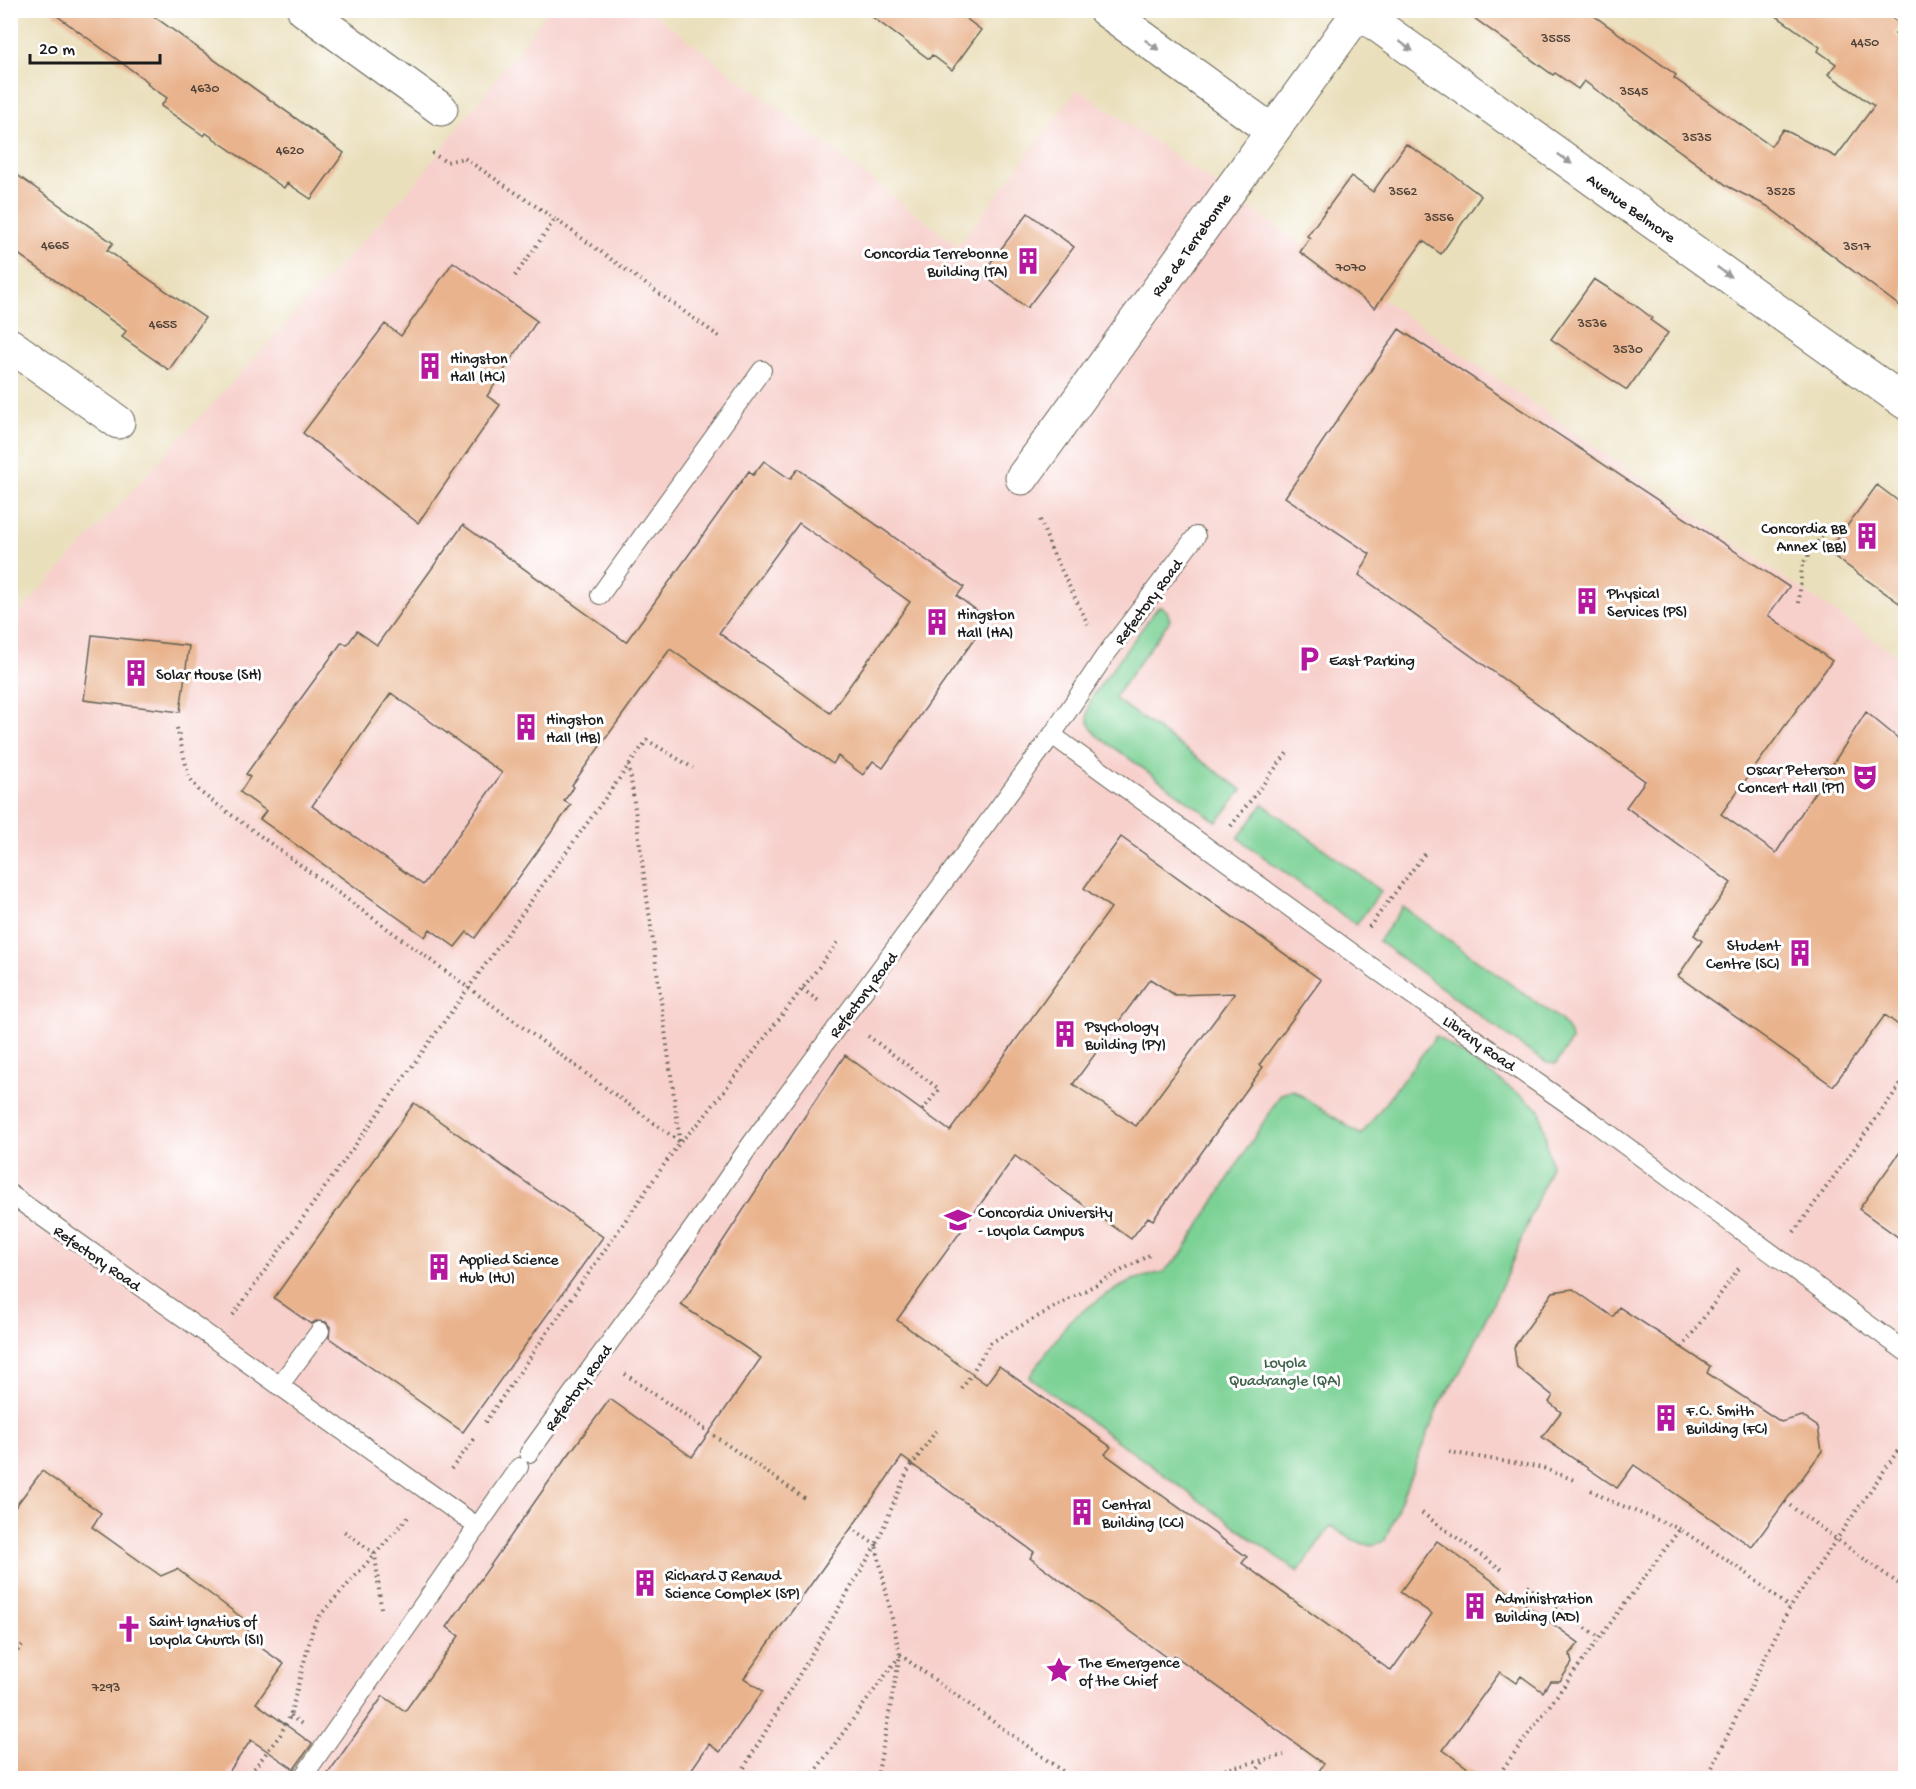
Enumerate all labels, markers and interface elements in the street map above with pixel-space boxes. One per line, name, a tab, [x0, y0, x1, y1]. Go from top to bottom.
scale bar	[30, 27, 160, 65]
house number: 3555	[1540, 31, 1571, 48]
house number: 4450	[1851, 35, 1879, 52]
one-way arrow	[1143, 39, 1159, 51]
one-way arrow	[1399, 39, 1414, 51]
text: 20 m	[39, 40, 75, 61]
house number: 4630	[191, 81, 220, 98]
house number: 3545	[1619, 84, 1648, 101]
house number: 3535	[1681, 130, 1712, 147]
house number: 4620	[276, 143, 304, 160]
one-way arrow	[1557, 153, 1573, 165]
street label: Avenue Belmore	[1582, 171, 1679, 249]
house number: 3562	[1388, 184, 1417, 201]
house number: 3525	[1766, 184, 1795, 201]
street label: Rue de Terrebonne	[1149, 190, 1237, 302]
house number: 3556	[1423, 210, 1454, 227]
house number: 4665	[41, 238, 69, 255]
house number: 3517	[1842, 239, 1872, 256]
place label: Concordia Terrebonne Building (TA)	[864, 246, 1009, 283]
building icon: Concordia Terrebonne Building (TA)	[1013, 246, 1043, 276]
house number: 7070	[1335, 260, 1366, 277]
one-way arrow	[1715, 266, 1731, 278]
house number: 3536	[1577, 316, 1607, 333]
house number: 4655	[149, 317, 177, 334]
house number: 3530	[1612, 342, 1643, 359]
building icon: Hingston Hall (HC)	[415, 351, 445, 381]
place label: Hingston Hall (HC)	[450, 351, 508, 388]
place label: Concordia BB Annex (BB)	[1761, 521, 1848, 558]
building icon: Concordia BB Annex (BB)	[1852, 521, 1882, 551]
street label: Refectory Road	[1111, 555, 1189, 650]
building icon: Physical Services (PS)	[1572, 586, 1602, 616]
place label: Physical Services (PS)	[1606, 586, 1688, 623]
building icon: Hingston Hall (HA)	[922, 607, 952, 637]
place label: Hingston Hall (HA)	[957, 607, 1015, 644]
parking icon: East Parking	[1294, 644, 1324, 674]
place label: East Parking	[1329, 653, 1415, 672]
building icon: Solar House (SH)	[121, 658, 151, 688]
place label: Solar House (SH)	[156, 667, 262, 686]
building icon: Hingston Hall (HB)	[511, 712, 541, 742]
place label: Hingston Hall (HB)	[546, 712, 604, 749]
place label: Oscar Peterson Concert Hall (PT)	[1738, 762, 1845, 799]
theatre icon: Oscar Peterson Concert Hall (PT)	[1850, 762, 1880, 792]
place label: Student Centre (SC)	[1706, 938, 1781, 975]
building icon: Student Centre (SC)	[1785, 938, 1815, 968]
street label: Refectory Road	[826, 948, 904, 1043]
street label: Library Road	[1438, 1013, 1519, 1078]
building icon: Psychology Building (PY)	[1050, 1019, 1080, 1049]
place label: Psychology Building (PY)	[1084, 1019, 1166, 1056]
school or university icon: Concordia University - Loyola Campus	[943, 1205, 973, 1235]
place label: Concordia University - Loyola Campus	[978, 1205, 1113, 1242]
street label: Refectory Road	[49, 1223, 145, 1298]
building icon: Applied Science Hub (HU)	[424, 1252, 454, 1282]
place label: Applied Science Hub (HU)	[459, 1252, 559, 1289]
street label: Refectory Road	[542, 1341, 619, 1436]
park label: Loyola Quadrangle (QA)	[1229, 1355, 1341, 1392]
building icon: F.C. Smith Building (FC)	[1651, 1403, 1681, 1433]
place label: F.C. Smith Building (FC)	[1685, 1403, 1768, 1440]
building icon: Central Building (CC)	[1067, 1497, 1097, 1527]
place label: Central Building (CC)	[1101, 1497, 1184, 1534]
building icon: Richard J Renaud Science Complex (SP)	[630, 1568, 660, 1598]
place label: Richard J Renaud Science Complex (SP)	[665, 1568, 800, 1605]
building icon: Administration Building (AD)	[1460, 1591, 1490, 1621]
place label: Administration Building (AD)	[1494, 1591, 1593, 1628]
church icon: Saint Ignatius of Loyola Church (SI)	[114, 1614, 144, 1644]
place label: Saint Ignatius of Loyola Church (SI)	[149, 1614, 264, 1651]
place icon: The Emergence of the Chief	[1044, 1655, 1074, 1685]
place label: The Emergence of the Chief	[1078, 1655, 1180, 1692]
house number: 7293	[91, 1680, 120, 1697]

